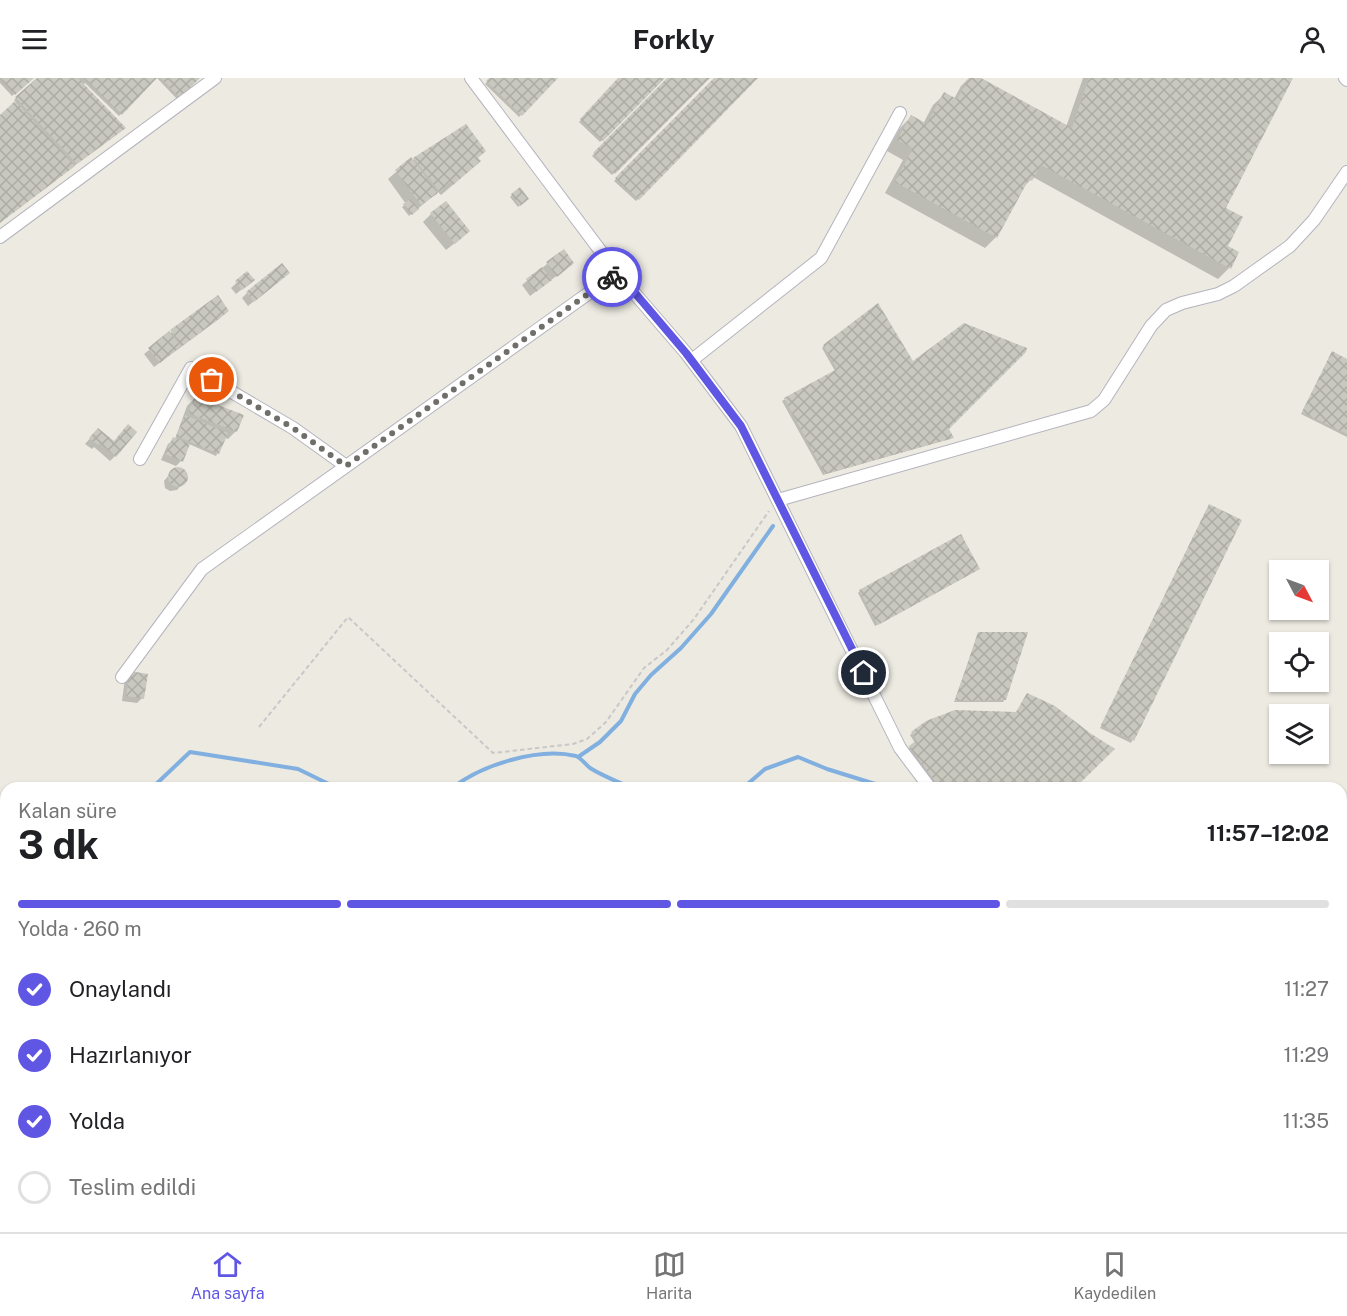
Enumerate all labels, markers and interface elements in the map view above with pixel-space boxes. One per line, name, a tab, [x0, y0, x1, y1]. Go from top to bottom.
icon: menu	[18, 23, 51, 56]
text: Forkly	[633, 23, 714, 55]
icon: person	[1296, 23, 1329, 56]
courier	[582, 247, 642, 307]
icon: bike	[596, 261, 629, 294]
pin	[186, 354, 237, 405]
icon: bag	[195, 363, 228, 396]
north arrow	[1269, 560, 1329, 620]
map controls	[1269, 560, 1329, 764]
button: locate	[1269, 632, 1329, 692]
pin	[838, 647, 889, 698]
icon: home	[847, 656, 880, 689]
button: layers	[1269, 704, 1329, 764]
text: Kalan süre	[18, 799, 117, 823]
text: 11:57–12:02	[1207, 820, 1329, 846]
text: 3 dk	[18, 822, 99, 868]
text: Yolda · 260 m	[18, 917, 142, 941]
icon: check	[18, 973, 51, 1006]
text: Onaylandı	[69, 976, 171, 1002]
text: 11:27	[1284, 977, 1329, 1001]
icon: check	[18, 1039, 51, 1072]
text: Hazırlanıyor	[69, 1042, 192, 1068]
text: 11:29	[1283, 1043, 1329, 1067]
icon: check	[18, 1105, 51, 1138]
text: Yolda	[69, 1108, 125, 1134]
text: 11:35	[1283, 1109, 1329, 1133]
text: Teslim edildi	[69, 1174, 196, 1200]
tab: Ana sayfa	[191, 1248, 265, 1303]
tab: Harita	[646, 1248, 692, 1303]
tab: Kaydedilen	[1074, 1248, 1156, 1303]

